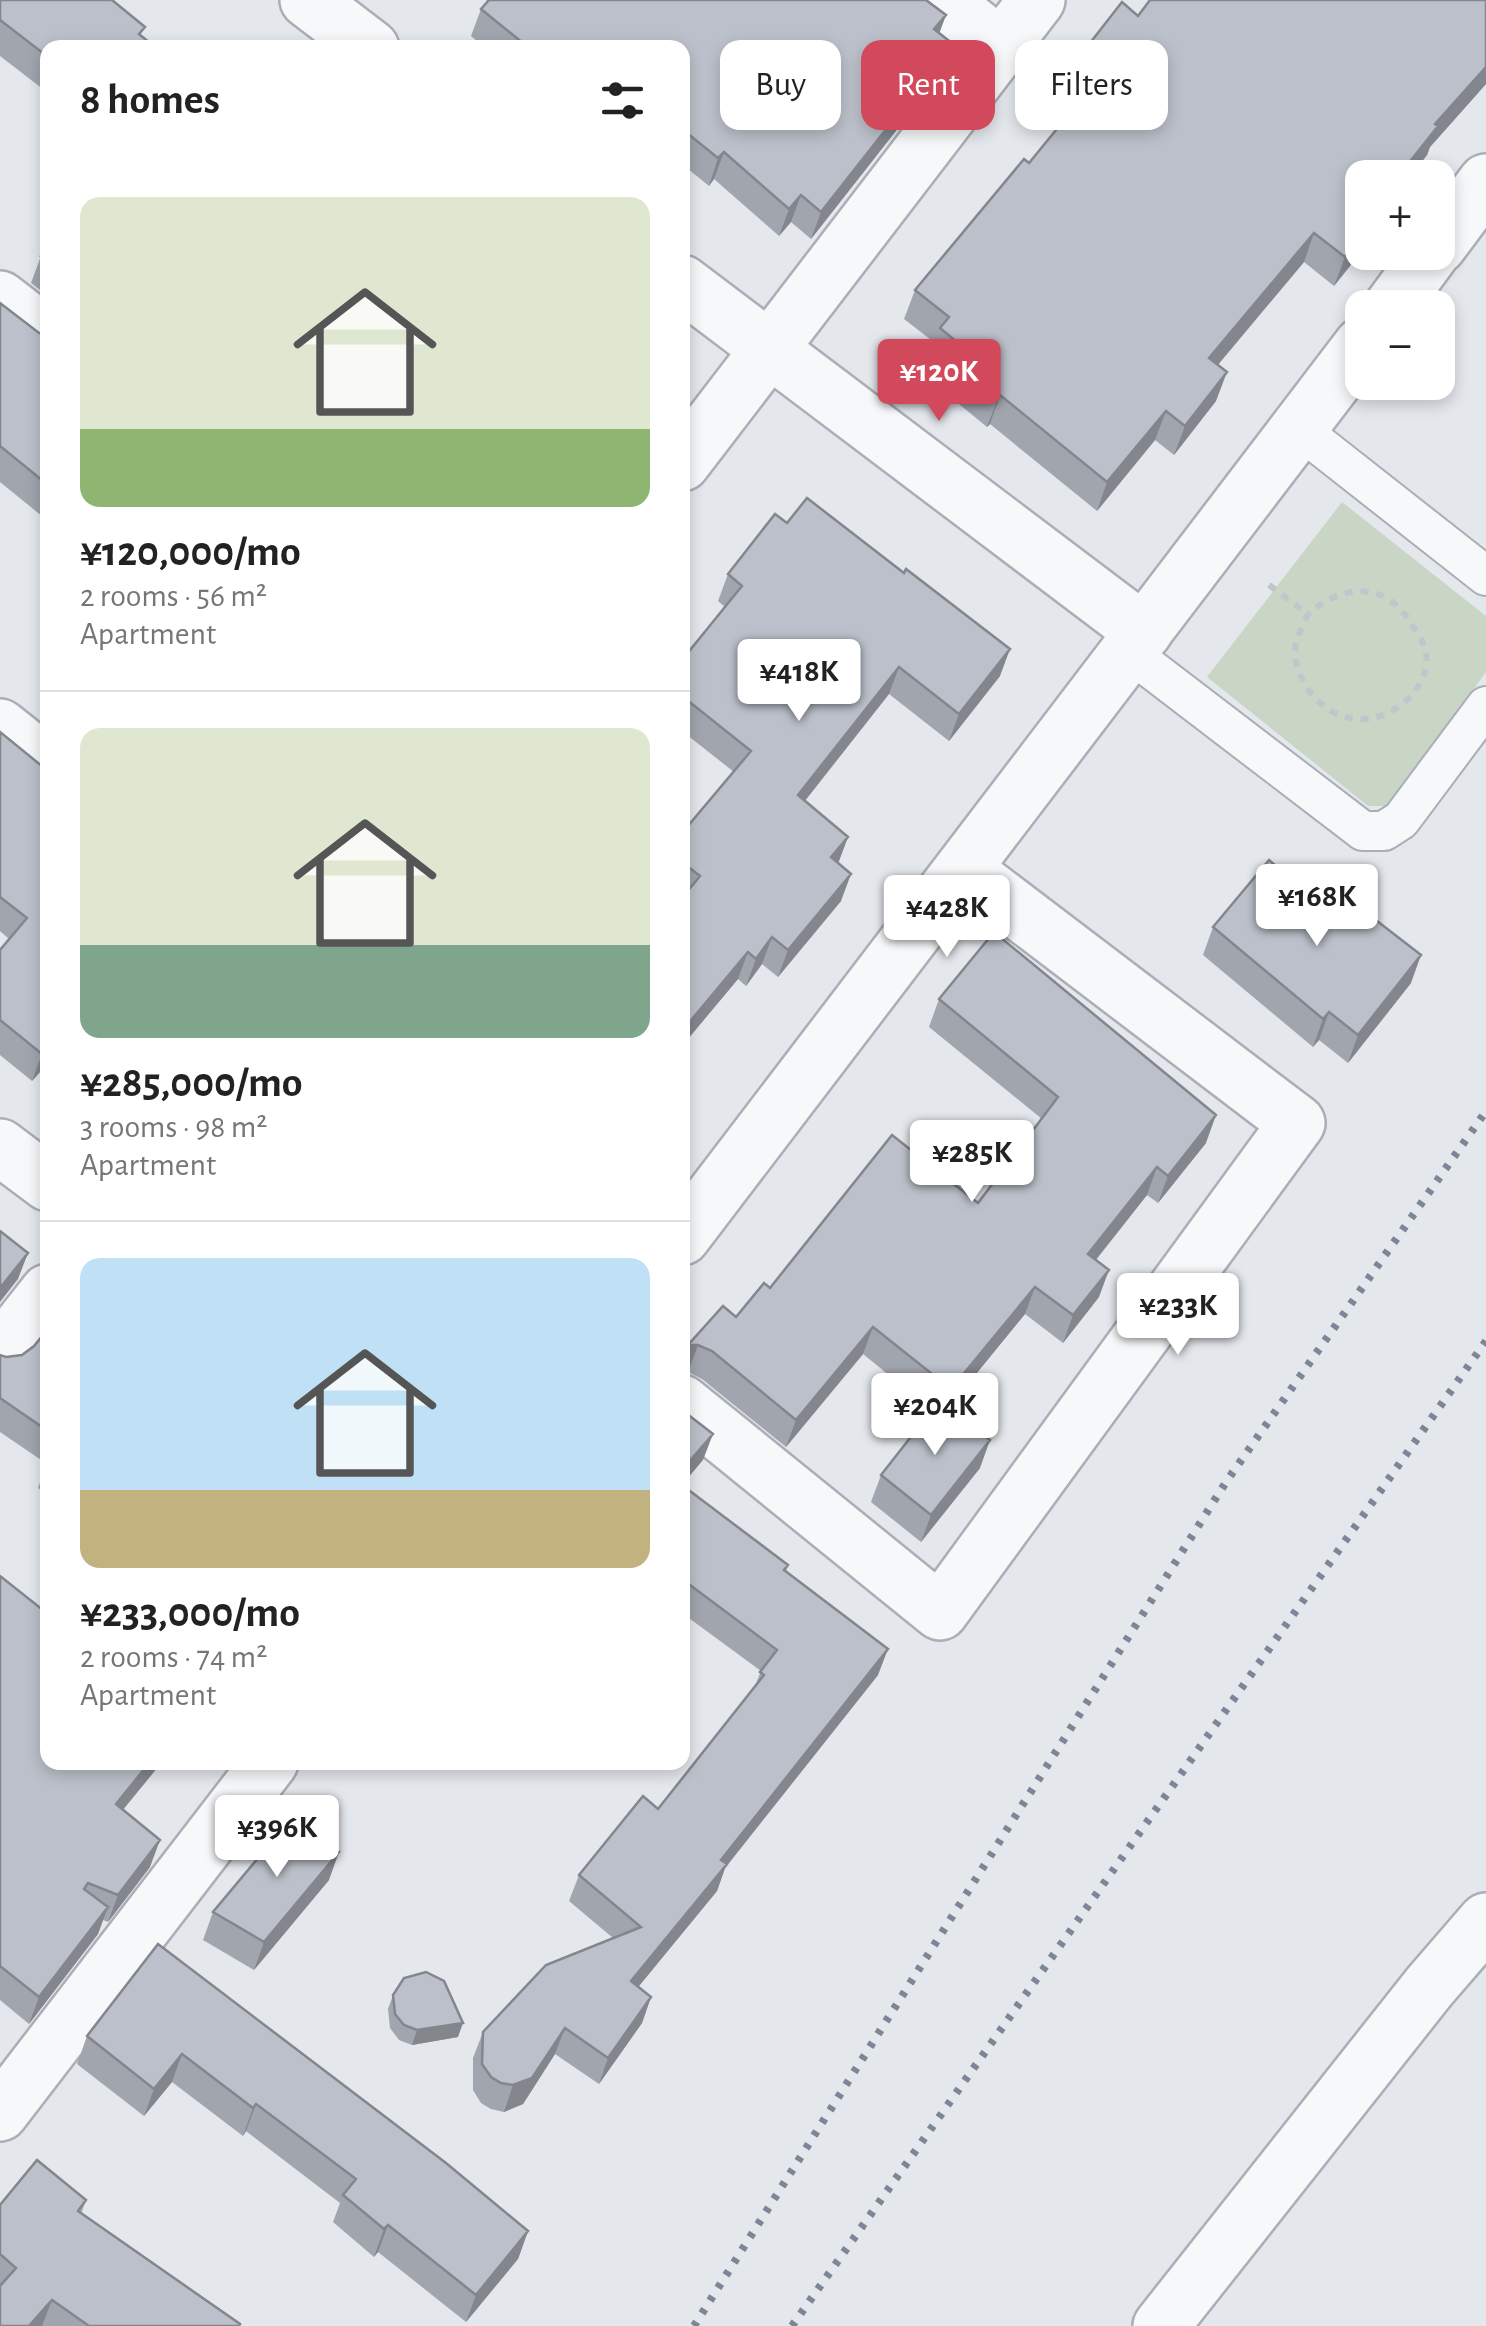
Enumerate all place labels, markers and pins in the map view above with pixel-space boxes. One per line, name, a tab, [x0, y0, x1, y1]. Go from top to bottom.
pin: ¥120K	[869, 339, 1009, 424]
pin: ¥418K	[729, 639, 869, 724]
pin: ¥168K	[1247, 864, 1387, 949]
pin: ¥428K	[877, 875, 1017, 960]
pin: ¥285K	[902, 1120, 1042, 1205]
pin: ¥233K	[1108, 1273, 1248, 1358]
pin: ¥204K	[865, 1373, 1005, 1458]
pin: ¥396K	[207, 1795, 347, 1880]

